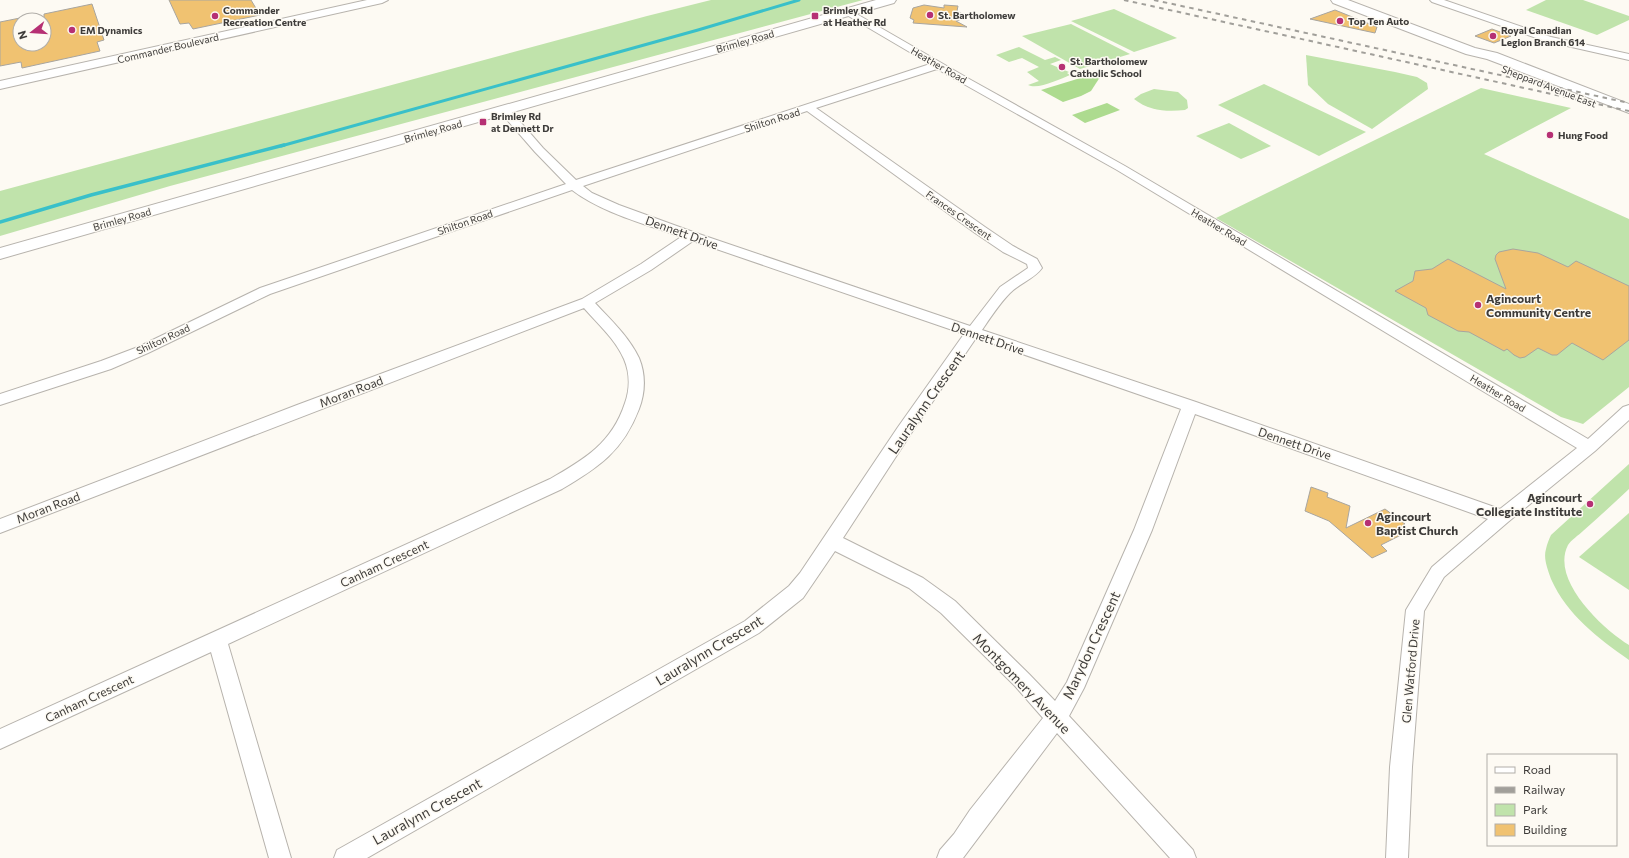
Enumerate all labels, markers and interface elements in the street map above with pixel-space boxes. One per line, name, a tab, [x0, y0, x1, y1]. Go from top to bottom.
place label: Commander Recreation Centre	[223, 4, 306, 28]
place label: Brimley Rd at Heather Rd	[823, 4, 886, 28]
place label: St. Bartholomew	[938, 9, 1016, 21]
marker: St. Bartholomew	[925, 10, 935, 20]
marker: Commander Recreation Centre	[210, 11, 220, 21]
marker: Brimley Rd at Heather Rd	[810, 11, 820, 21]
north arrow	[12, 12, 52, 52]
place label: Top Ten Auto	[1348, 15, 1409, 27]
marker: Top Ten Auto	[1335, 16, 1345, 26]
place label: EM Dynamics	[80, 24, 143, 36]
place label: Royal Canadian Legion Branch 614	[1501, 24, 1585, 48]
marker: EM Dynamics	[67, 25, 77, 35]
street label: Brimley Road	[715, 27, 776, 55]
text: N	[15, 29, 29, 41]
street label: Commander Boulevard	[116, 30, 220, 66]
marker: Royal Canadian Legion Branch 614	[1488, 31, 1498, 41]
street label: Heather Road	[909, 44, 969, 86]
place label: St. Bartholomew Catholic School	[1070, 55, 1148, 79]
marker: St. Bartholomew Catholic School	[1057, 62, 1067, 72]
street label: Sheppard Avenue East	[1500, 62, 1598, 110]
street label: Shilton Road	[743, 105, 802, 135]
place label: Brimley Rd at Dennett Dr	[491, 110, 554, 134]
street label: Brimley Road	[403, 117, 464, 145]
marker: Brimley Rd at Dennett Dr	[478, 117, 488, 127]
place label: Hung Food	[1558, 129, 1608, 141]
marker: Hung Food	[1545, 130, 1555, 140]
street label: Frances Crescent	[924, 188, 994, 242]
street label: Brimley Road	[92, 205, 153, 233]
street label: Heather Road	[1189, 206, 1249, 248]
street label: Shilton Road	[436, 207, 494, 237]
street label: Dennett Drive	[644, 212, 720, 252]
place label: Agincourt Community Centre	[1486, 291, 1591, 319]
marker: Agincourt Community Centre	[1473, 300, 1483, 310]
street label: Dennett Drive	[950, 319, 1026, 357]
street label: Shilton Road	[134, 321, 192, 357]
street label: Lauralynn Crescent	[884, 347, 968, 457]
street label: Moran Road	[317, 372, 385, 410]
street label: Heather Road	[1468, 372, 1528, 414]
street label: Dennett Drive	[1257, 424, 1333, 462]
street label: Moran Road	[14, 488, 82, 526]
place label: Agincourt Collegiate Institute	[1476, 490, 1582, 518]
marker: Agincourt Collegiate Institute	[1585, 499, 1595, 509]
place label: Agincourt Baptist Church	[1376, 509, 1458, 537]
marker: Agincourt Baptist Church	[1363, 518, 1373, 528]
street label: Canham Crescent	[338, 536, 431, 590]
street label: Marydon Crescent	[1059, 588, 1124, 702]
street label: Lauralynn Crescent	[652, 611, 766, 689]
street label: Glen Watford Drive	[1398, 618, 1422, 724]
street label: Montgomery Avenue	[970, 629, 1074, 737]
street label: Canham Crescent	[43, 671, 136, 725]
legend	[1487, 754, 1617, 846]
text: Road	[1523, 762, 1551, 776]
street label: Lauralynn Crescent	[369, 774, 485, 848]
text: Railway	[1523, 782, 1565, 796]
text: Park	[1523, 802, 1549, 816]
text: Building	[1523, 822, 1567, 836]

